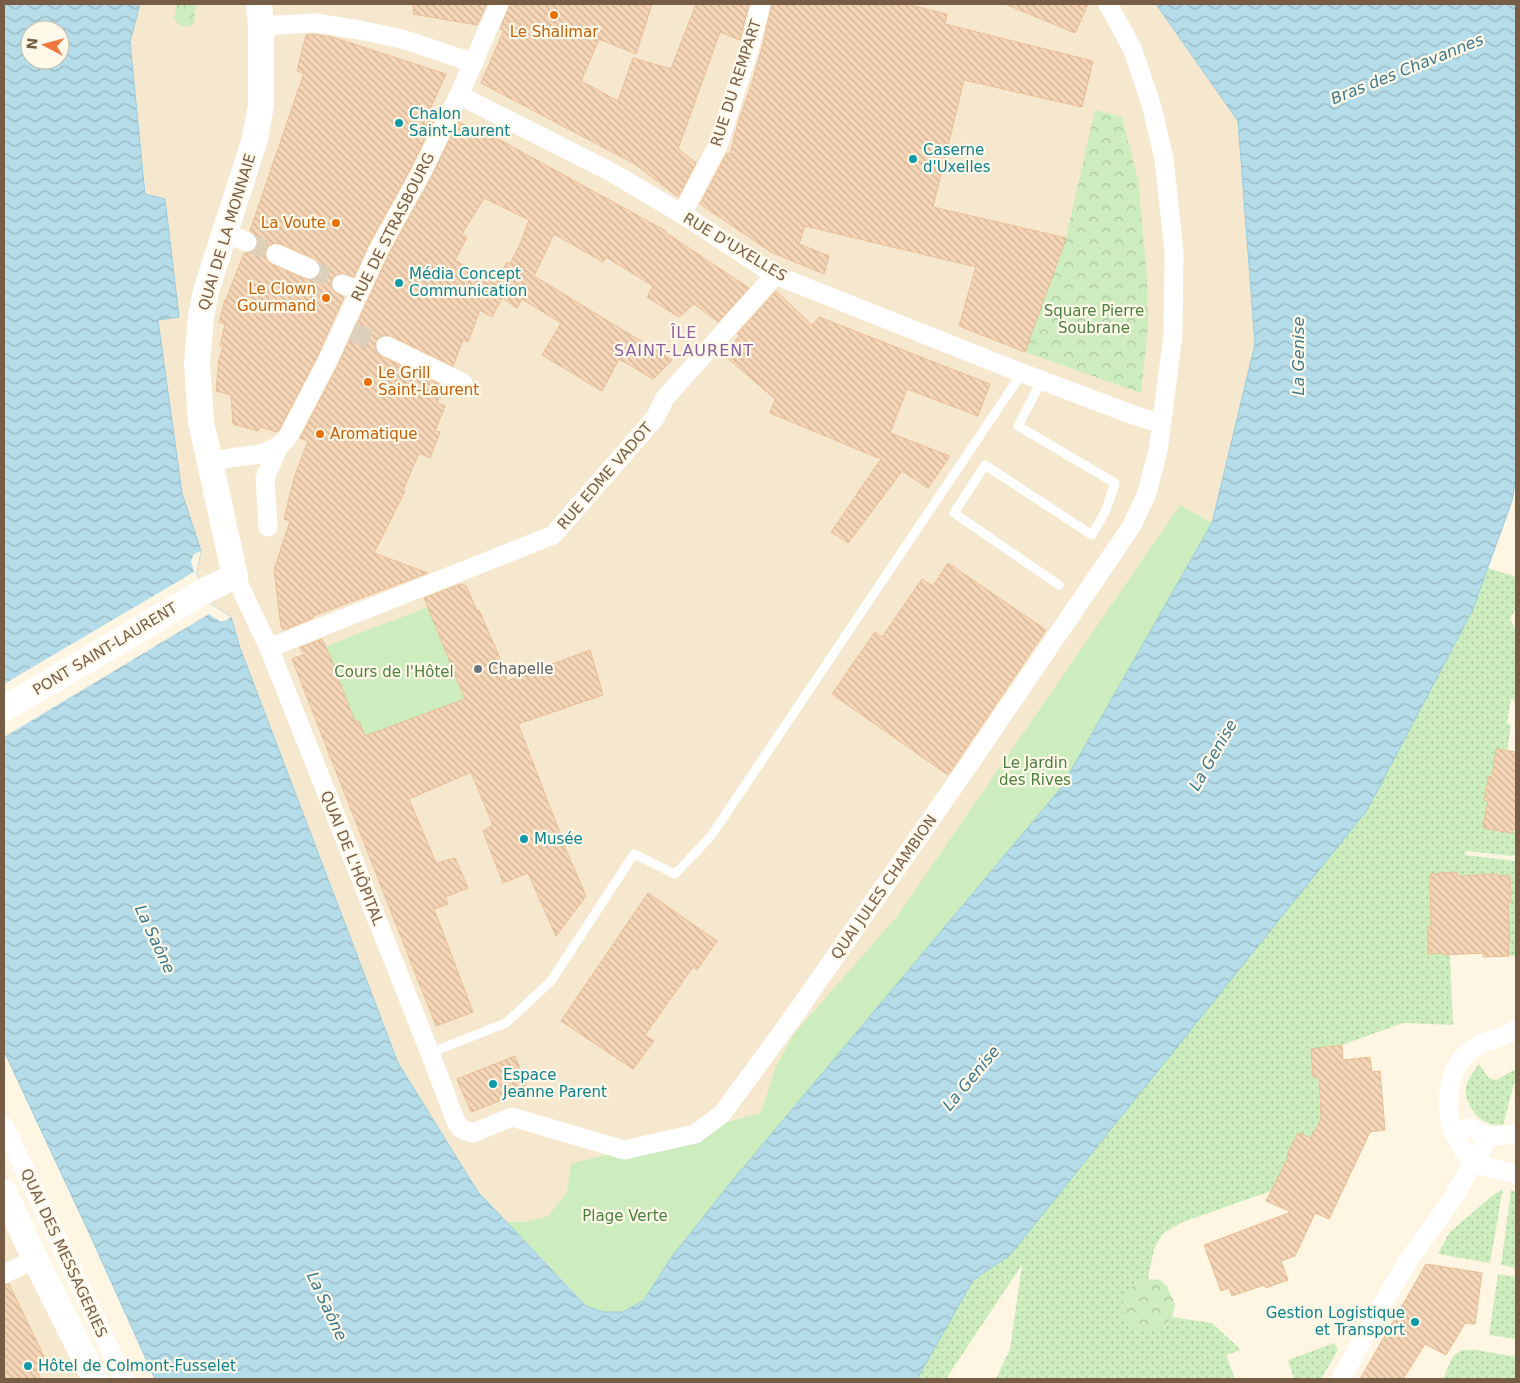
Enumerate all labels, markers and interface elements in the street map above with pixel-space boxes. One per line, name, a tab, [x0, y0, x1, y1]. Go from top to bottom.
marker: Le Shalimar	[548, 9, 560, 21]
street label: RUE DU REMPART	[707, 16, 765, 149]
north arrow	[20, 20, 70, 70]
place label: Le Shalimar	[510, 23, 599, 41]
water label: Bras des Chavannes	[1328, 30, 1486, 108]
text: N	[24, 37, 41, 50]
place label: Chalon Saint-Laurent	[409, 105, 510, 140]
marker: Chalon Saint-Laurent	[393, 117, 405, 129]
place label: Caserne d'Uxelles	[923, 141, 991, 176]
street label: RUE DE STRASBOURG	[348, 150, 438, 304]
street label: QUAI DE LA MONNAIE	[195, 151, 259, 313]
marker: Caserne d'Uxelles	[907, 153, 919, 165]
street label: RUE D'UXELLES	[680, 209, 790, 285]
place label: La Voute	[261, 214, 326, 232]
marker: La Voute	[330, 217, 342, 229]
place label: Média Concept Communication	[409, 265, 527, 300]
marker: Média Concept Communication	[393, 277, 405, 289]
place label: Le Clown Gourmand	[237, 280, 316, 315]
marker: Le Clown Gourmand	[320, 292, 332, 304]
park label: Square Pierre Soubrane	[1044, 302, 1144, 337]
water label: La Genise	[1289, 316, 1308, 395]
district label: ÎLE SAINT-LAURENT	[614, 323, 754, 360]
place label: Le Grill Saint-Laurent	[378, 364, 479, 399]
marker: Le Grill Saint-Laurent	[362, 376, 374, 388]
street label: RUE EDME VADOT	[554, 418, 657, 533]
place label: Aromatique	[330, 425, 417, 443]
marker: Aromatique	[314, 428, 326, 440]
street label: PONT SAINT-LAURENT	[30, 598, 181, 699]
place label: Chapelle	[488, 660, 554, 678]
park label: Cours de l'Hôtel	[334, 663, 454, 681]
marker: Chapelle	[472, 663, 484, 675]
water label: La Genise	[1185, 716, 1241, 794]
park label: Le Jardin des Rives	[999, 754, 1071, 789]
street label: QUAI DE L'HÔPITAL	[317, 788, 388, 929]
street label: QUAI JULES CHAMBION	[827, 811, 941, 963]
place label: Musée	[534, 830, 583, 848]
marker: Musée	[518, 833, 530, 845]
water label: La Saône	[131, 902, 179, 976]
water label: La Genise	[938, 1042, 1004, 1114]
place label: Espace Jeanne Parent	[502, 1066, 607, 1101]
marker: Espace Jeanne Parent	[487, 1078, 499, 1090]
street label: QUAI DES MESSAGERIES	[17, 1166, 111, 1340]
park label: Plage Verte	[582, 1207, 668, 1225]
water label: La Saône	[303, 1269, 351, 1343]
place label: Gestion Logistique et Transport	[1266, 1304, 1405, 1339]
marker: Gestion Logistique et Transport	[1409, 1316, 1421, 1328]
place label: Hôtel de Colmont-Fusselet	[38, 1357, 236, 1375]
marker: Hôtel de Colmont-Fusselet	[22, 1360, 34, 1372]

